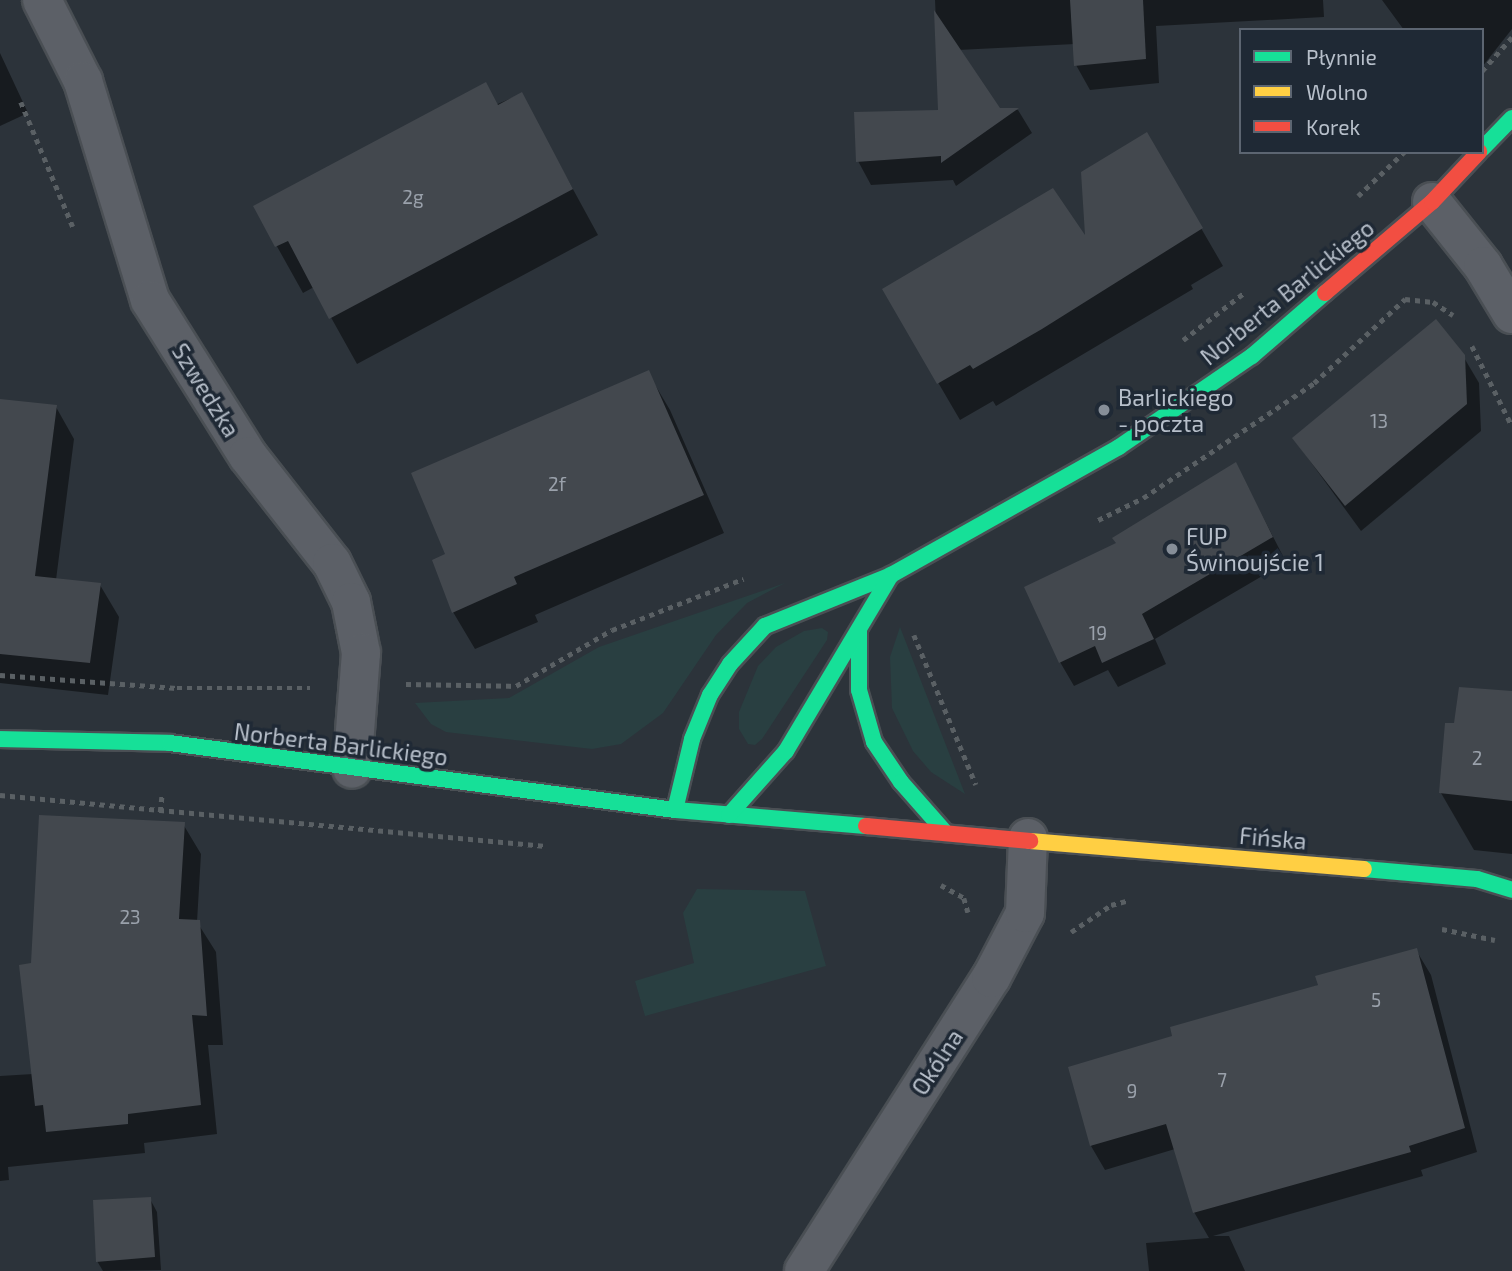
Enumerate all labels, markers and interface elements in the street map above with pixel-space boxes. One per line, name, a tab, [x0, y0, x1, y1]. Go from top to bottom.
legend	[1239, 28, 1484, 154]
text: Płynnie	[1306, 44, 1377, 69]
text: Wolno	[1306, 79, 1368, 104]
text: Korek	[1306, 114, 1360, 139]
house number: 2g	[402, 186, 424, 208]
street label: Norberta Barlickiego	[1195, 214, 1379, 370]
street label: Szwedzka	[166, 338, 246, 442]
place label: Barlickiego - poczta	[1118, 383, 1233, 437]
marker: Barlickiego - poczta	[1096, 402, 1112, 418]
house number: 13	[1370, 410, 1388, 432]
house number: 2f	[548, 473, 566, 495]
place label: FUP Świnoujście 1	[1186, 522, 1324, 576]
marker: FUP Świnoujście 1	[1164, 541, 1180, 557]
house number: 19	[1089, 622, 1107, 644]
street label: Norberta Barlickiego	[233, 717, 449, 771]
house number: 2	[1472, 747, 1482, 769]
street label: Fińska	[1238, 821, 1308, 855]
house number: 23	[119, 906, 141, 928]
house number: 5	[1371, 989, 1381, 1011]
street label: Okólna	[906, 1024, 968, 1100]
house number: 7	[1217, 1069, 1227, 1091]
house number: 9	[1127, 1080, 1137, 1102]

